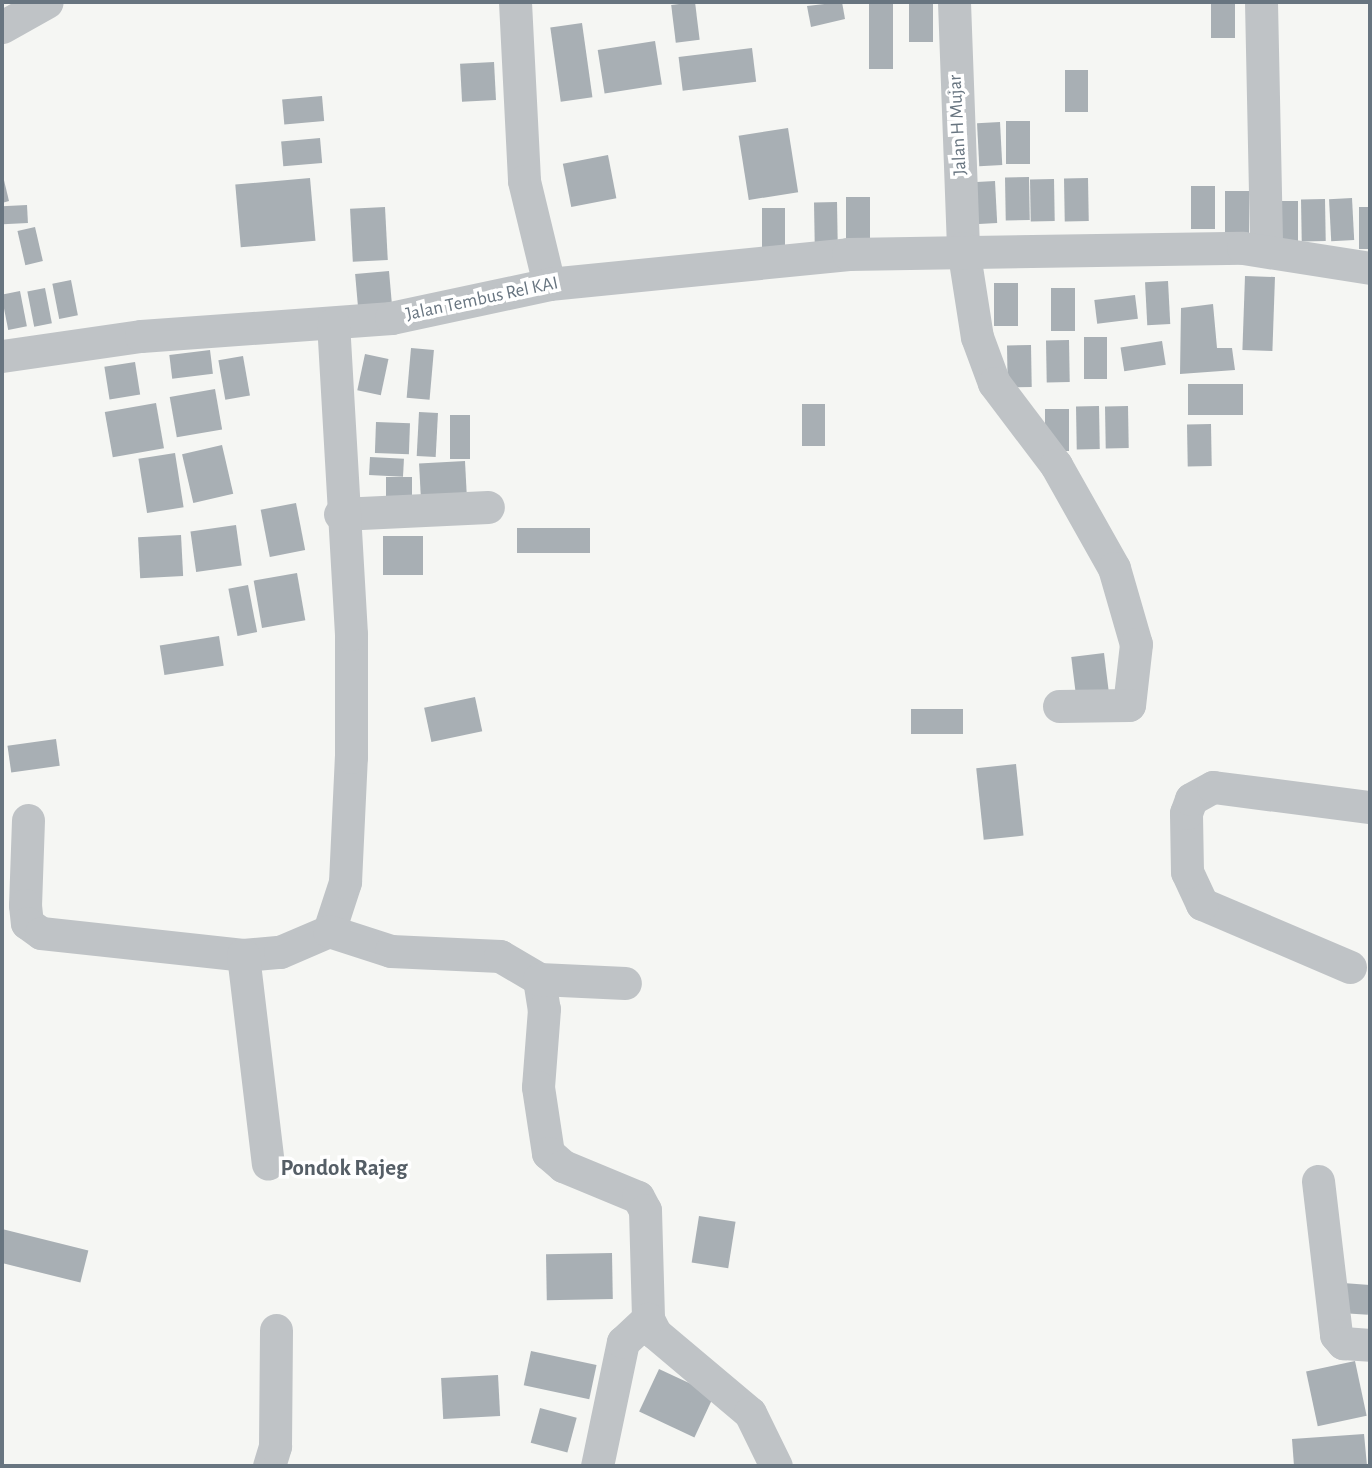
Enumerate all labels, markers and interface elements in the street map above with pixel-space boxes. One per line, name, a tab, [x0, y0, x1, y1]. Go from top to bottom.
street label: Jalan H Mujar	[944, 74, 972, 176]
street label: Jalan Tembus Rel KAI	[404, 272, 560, 326]
district label: Pondok Rajeg	[281, 1155, 407, 1183]

